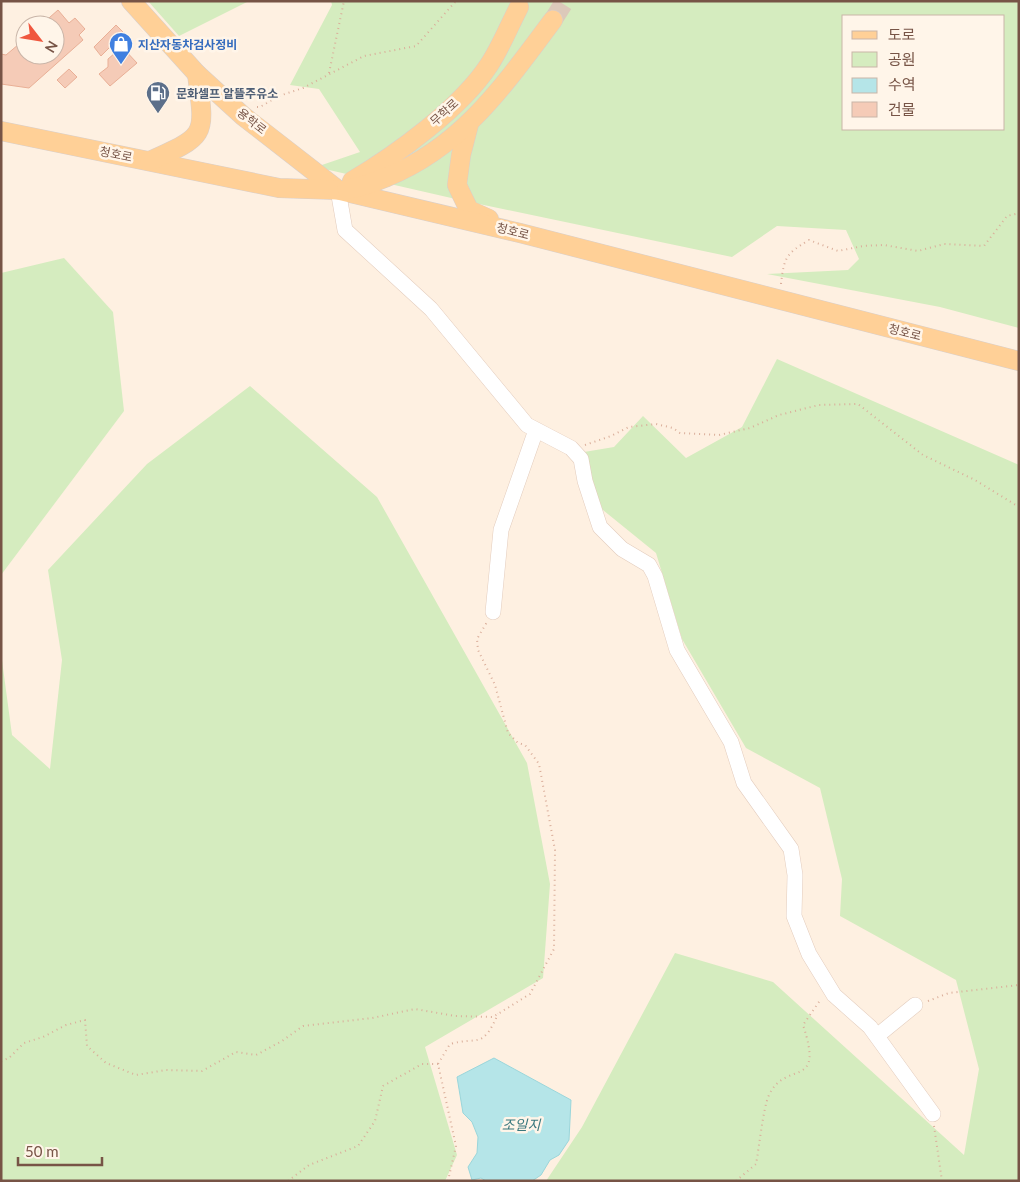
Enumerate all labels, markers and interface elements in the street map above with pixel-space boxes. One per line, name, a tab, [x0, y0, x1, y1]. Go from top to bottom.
north arrow	[15, 15, 65, 65]
legend	[842, 15, 1005, 130]
text: 도로	[888, 25, 916, 43]
shop icon: 지산자동차검사정비	[108, 31, 134, 65]
place label: 지산자동차검사정비	[138, 37, 237, 52]
text: N	[42, 38, 62, 56]
text: 공원	[888, 50, 916, 68]
text: 수역	[888, 75, 916, 93]
fuel station icon: 문화셀프 알뜰주유소	[145, 80, 171, 114]
place label: 문화셀프 알뜰주유소	[176, 86, 278, 101]
street label: 무학로	[427, 95, 461, 129]
text: 건물	[888, 100, 916, 118]
street label: 용학로	[234, 105, 270, 137]
street label: 청호로	[98, 143, 134, 165]
street label: 청호로	[495, 220, 531, 242]
street label: 청호로	[887, 321, 923, 343]
water label: 조일지	[502, 1116, 541, 1133]
scale bar	[18, 1134, 101, 1166]
text: 50 m	[25, 1142, 59, 1160]

